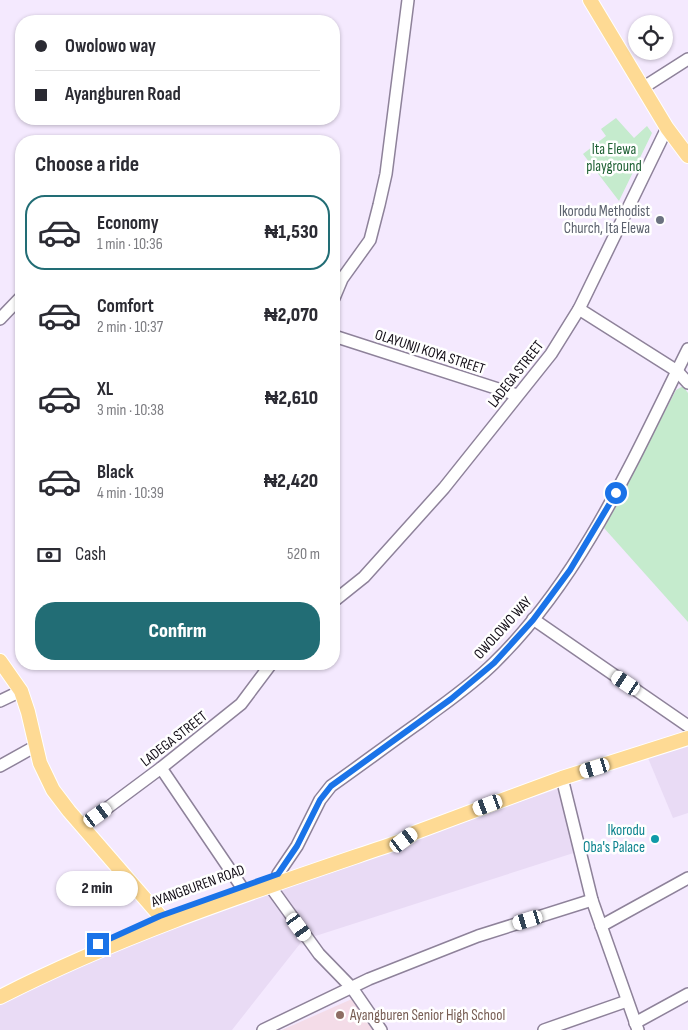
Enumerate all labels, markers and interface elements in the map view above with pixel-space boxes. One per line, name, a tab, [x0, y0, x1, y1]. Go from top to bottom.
map controls	[628, 15, 673, 60]
button: locate	[628, 15, 673, 60]
text: Owolowo way	[65, 35, 156, 58]
text: Ayangburen Road	[65, 83, 181, 106]
park label: Ita Elewa playground	[586, 140, 642, 176]
text: Choose a ride	[35, 151, 139, 178]
place label: Ikorodu Methodist Church, Ita Elewa	[559, 202, 650, 238]
icon: car	[37, 210, 82, 255]
text: Economy	[97, 212, 159, 235]
marker: Ikorodu Methodist Church, Ita Elewa	[654, 214, 666, 226]
text: ₦1,530	[264, 221, 318, 244]
text: 1 min · 10:36	[97, 235, 163, 254]
icon: car	[37, 293, 82, 338]
text: Comfort	[97, 295, 154, 318]
text: ₦2,070	[264, 304, 318, 327]
text: 2 min · 10:37	[97, 318, 163, 337]
street label: OLAYUNJI KOYA STREET	[373, 325, 487, 379]
street label: LADEGA STREET	[484, 337, 548, 411]
icon: car	[37, 376, 82, 421]
text: XL	[97, 378, 113, 401]
text: ₦2,610	[265, 387, 318, 410]
text: 3 min · 10:38	[97, 401, 164, 420]
icon: car	[37, 459, 82, 504]
text: Black	[97, 461, 134, 484]
text: ₦2,420	[264, 470, 318, 493]
route start	[605, 482, 627, 504]
text: 4 min · 10:39	[97, 484, 164, 503]
icon: cash	[35, 541, 63, 569]
text: Cash	[75, 543, 106, 566]
text: 520 m	[287, 545, 320, 564]
street label: OWOLOWO WAY	[470, 592, 537, 663]
button: Confirm	[35, 602, 320, 660]
car	[609, 668, 642, 698]
street label: LADEGA STREET	[137, 707, 211, 771]
car	[578, 756, 611, 780]
car	[471, 793, 504, 817]
car	[81, 800, 114, 830]
place label: Ikorodu Oba's Palace	[583, 821, 645, 857]
car	[387, 825, 420, 855]
marker: Ikorodu Oba's Palace	[649, 833, 661, 845]
street label: AYANGBUREN ROAD	[148, 860, 247, 912]
callout: 2 min	[57, 872, 139, 906]
text: 2 min	[81, 879, 113, 898]
car	[511, 908, 544, 932]
car	[284, 910, 313, 944]
route end	[87, 933, 109, 955]
place label: Ayangburen Senior High School	[349, 1006, 505, 1025]
marker: Ayangburen Senior High School	[334, 1009, 346, 1021]

